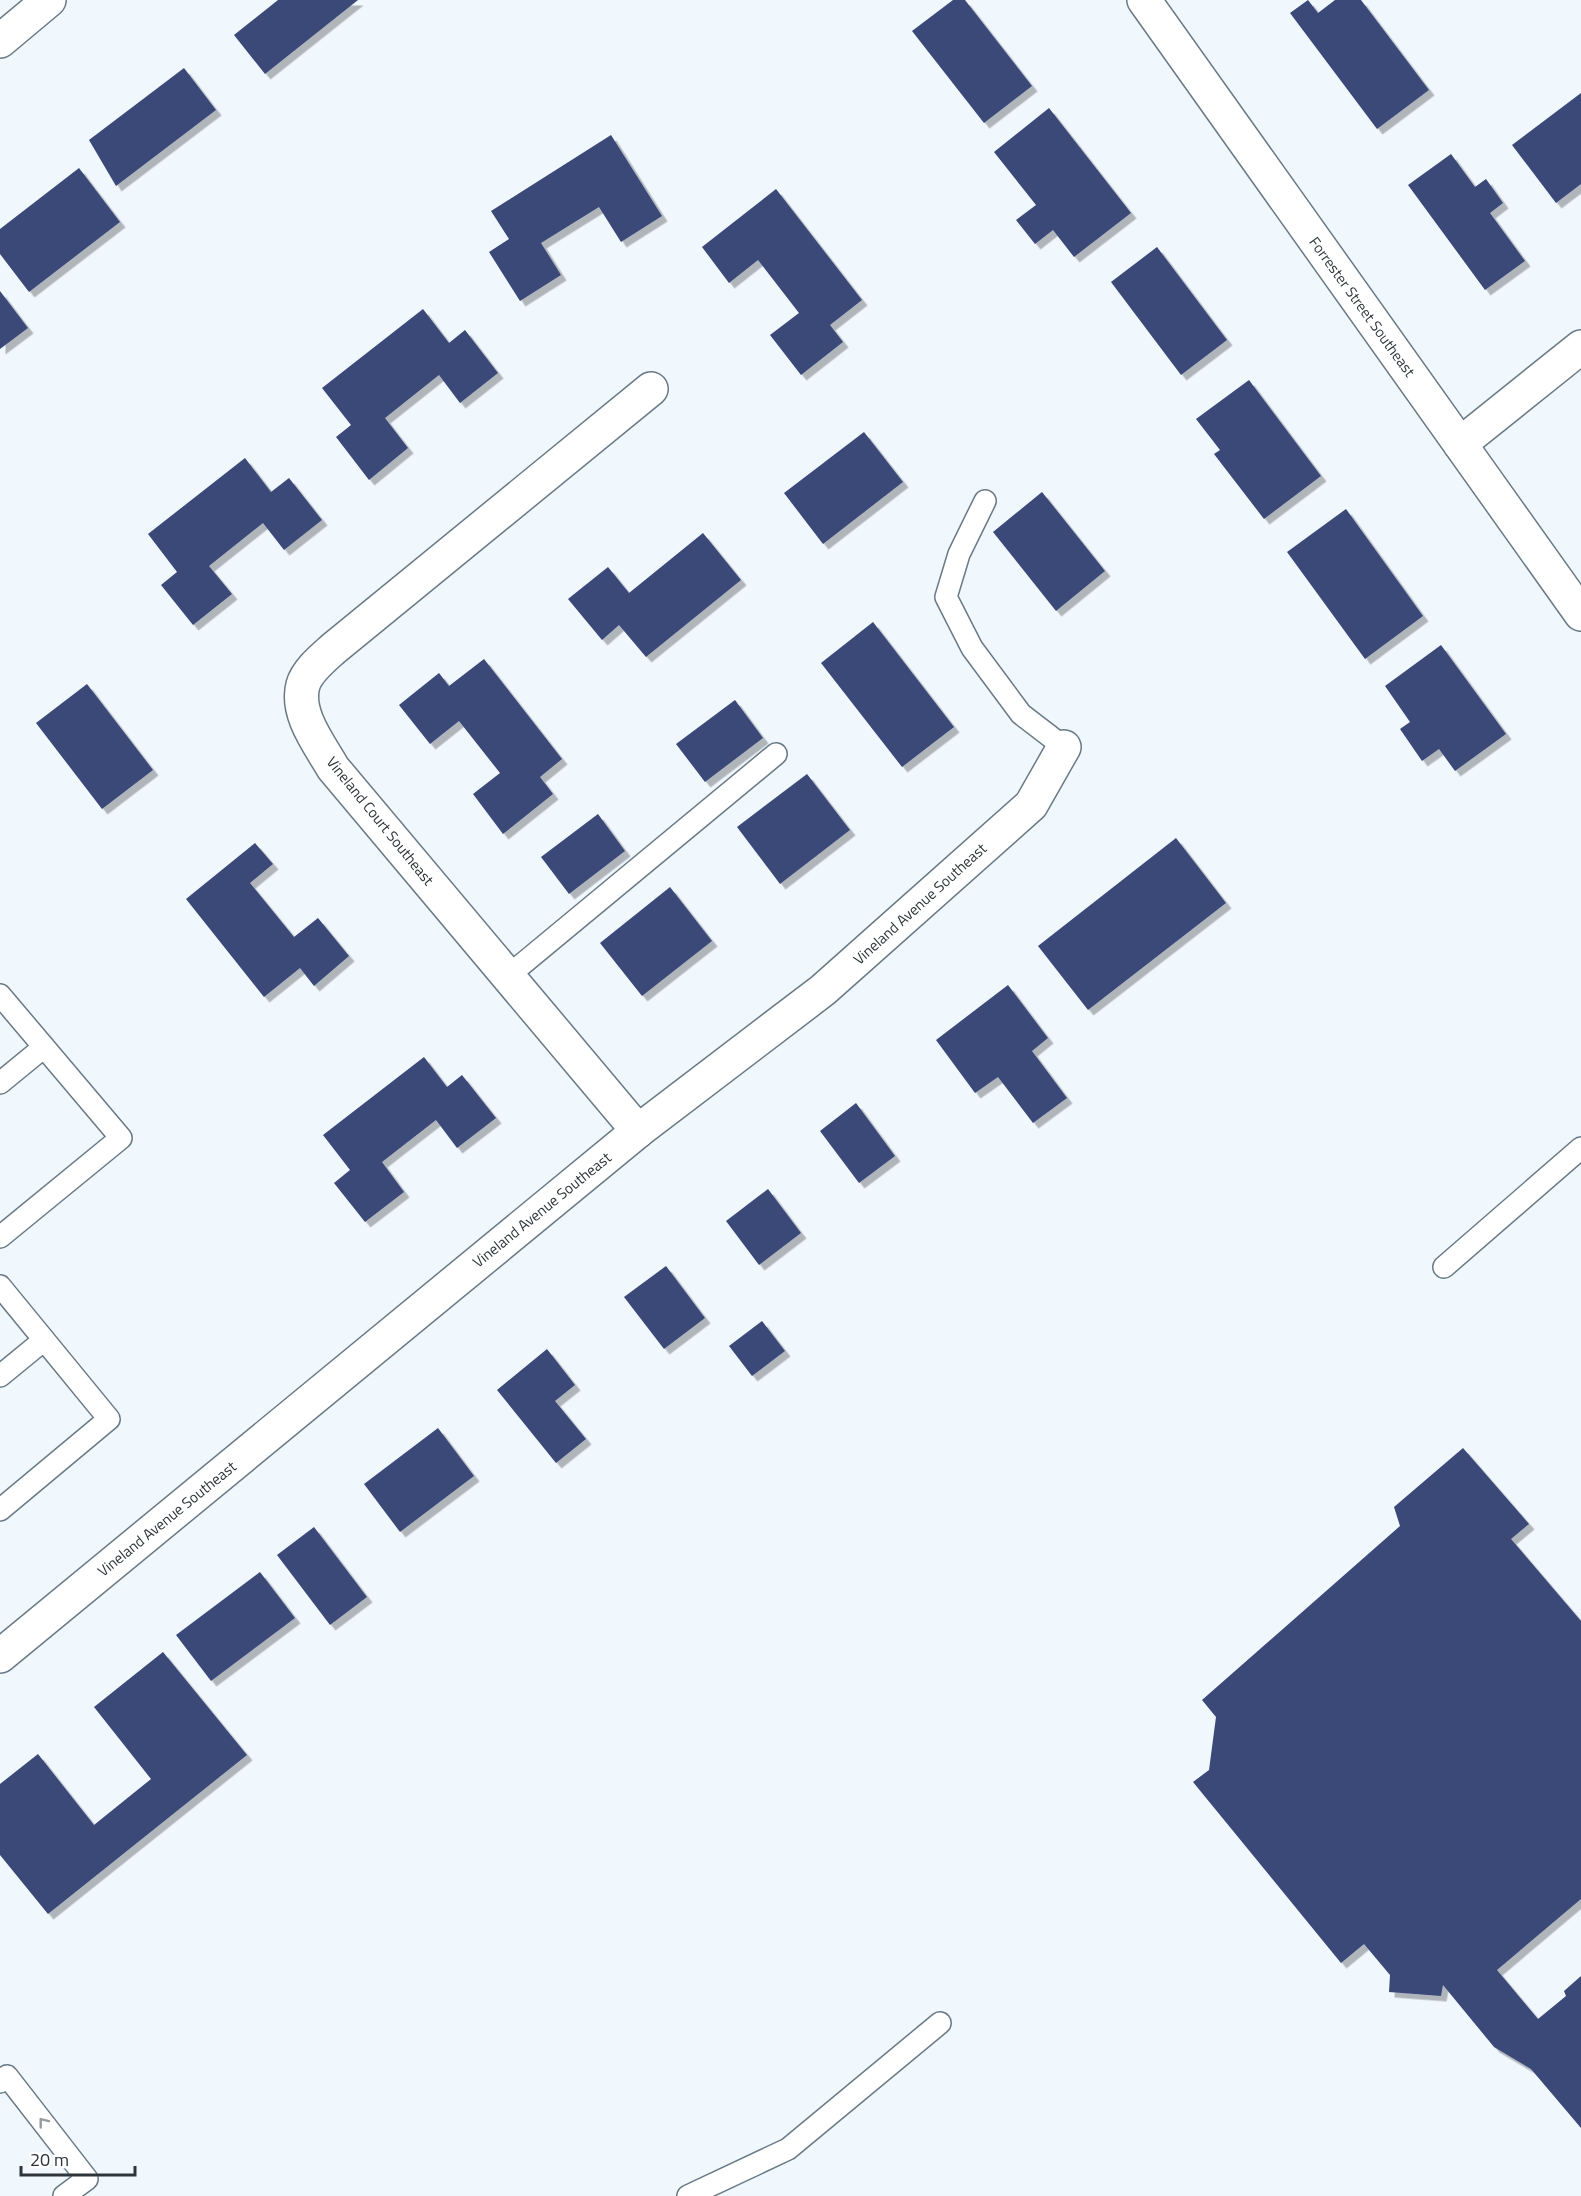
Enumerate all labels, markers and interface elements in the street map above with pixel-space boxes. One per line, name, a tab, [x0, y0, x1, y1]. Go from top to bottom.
street label: Forrester Street Southeast	[1304, 232, 1422, 382]
street label: Vineland Court Southeast	[321, 751, 440, 891]
street label: Vineland Avenue Southeast	[848, 837, 992, 970]
street label: Vineland Avenue Southeast	[467, 1146, 617, 1273]
street label: Vineland Avenue Southeast	[92, 1455, 242, 1582]
one-way arrow	[39, 2118, 50, 2129]
scale bar	[21, 2139, 135, 2177]
text: 20 m	[30, 2146, 69, 2173]

